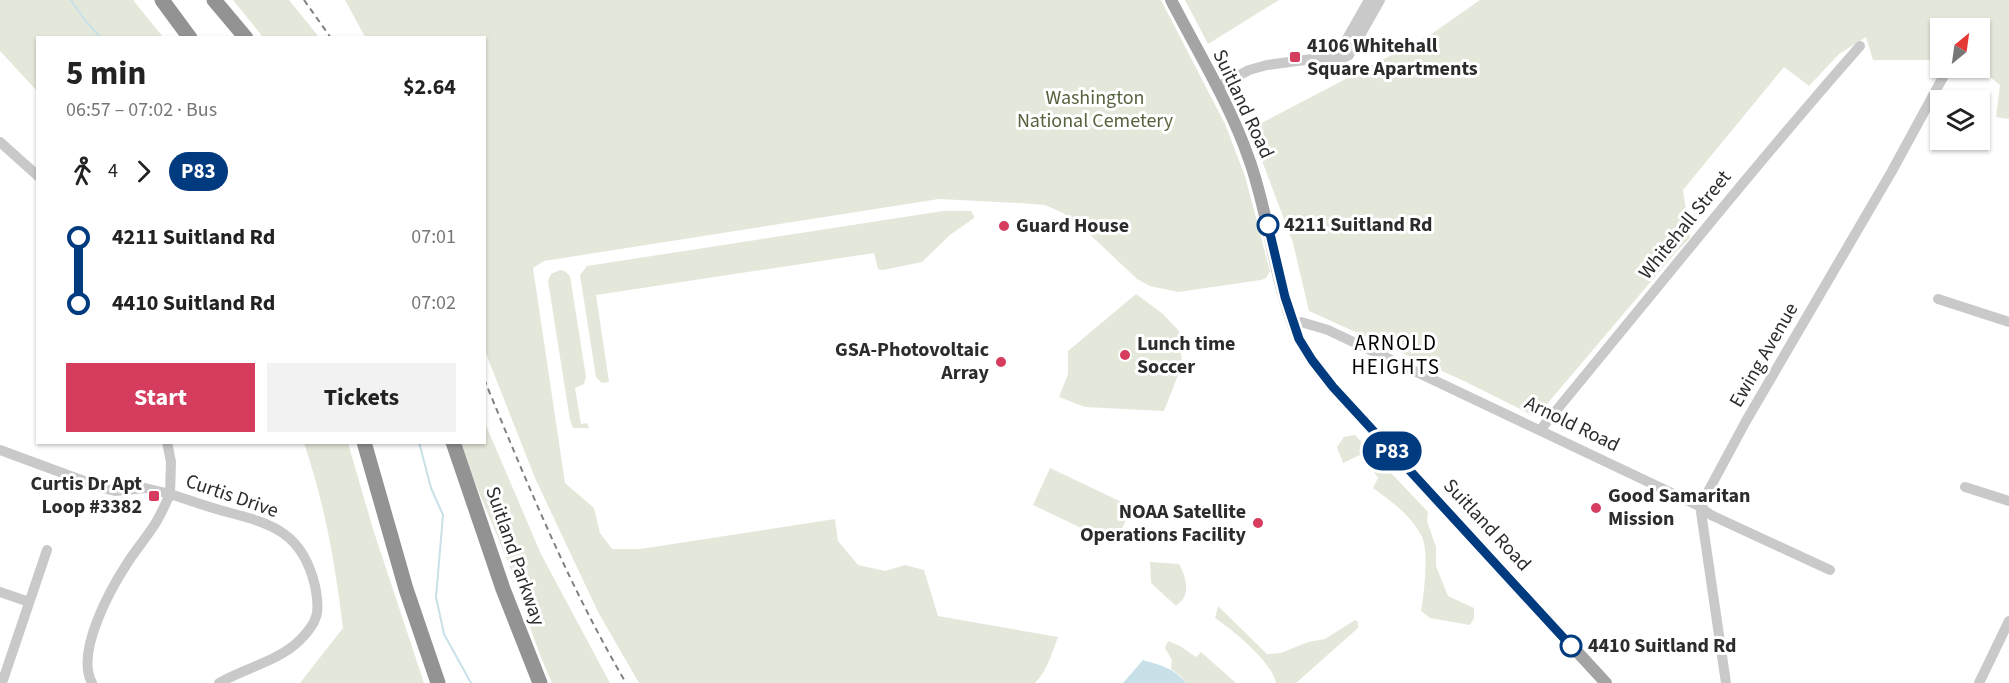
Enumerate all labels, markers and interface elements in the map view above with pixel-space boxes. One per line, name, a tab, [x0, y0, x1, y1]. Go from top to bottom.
north arrow	[1930, 18, 1990, 78]
map controls	[1930, 18, 1990, 150]
place label: 4106 Whitehall Square Apartments	[1307, 32, 1478, 83]
street label: Suitland Road	[1206, 45, 1280, 163]
text: 5 min	[66, 50, 146, 97]
marker: 4106 Whitehall Square Apartments	[1288, 50, 1302, 64]
text: $2.64	[403, 71, 456, 103]
park label: Washington National Cemetery	[1017, 84, 1174, 135]
button: layers	[1930, 90, 1990, 150]
text: 06:57 – 07:02 · Bus	[66, 96, 217, 124]
icon: walk	[66, 155, 99, 188]
icon: forward	[127, 155, 160, 188]
text: P83	[181, 156, 216, 186]
text: 4	[108, 157, 118, 185]
street label: Whitehall Street	[1632, 164, 1738, 286]
place label: 4211 Suitland Rd	[1284, 211, 1433, 239]
place label: Guard House	[1016, 212, 1129, 240]
marker: 4211 Suitland Rd	[1257, 214, 1279, 236]
marker: Guard House	[997, 219, 1011, 233]
text: 4211 Suitland Rd	[112, 221, 275, 253]
text: 07:01	[411, 223, 456, 251]
text: 4410 Suitland Rd	[112, 287, 275, 319]
text: 07:02	[411, 289, 456, 317]
street label: Ewing Avenue	[1723, 297, 1805, 412]
district label: ARNOLD HEIGHTS	[1351, 328, 1441, 382]
place label: Lunch time Soccer	[1137, 330, 1235, 381]
place label: GSA-Photovoltaic Array	[835, 336, 990, 387]
marker: Lunch time Soccer	[1118, 348, 1132, 362]
marker: GSA-Photovoltaic Array	[994, 355, 1008, 369]
button: Start	[66, 363, 255, 432]
button: Tickets	[267, 363, 456, 432]
street label: Arnold Road	[1520, 389, 1624, 459]
line badge: P83	[1358, 432, 1426, 470]
text: P83	[1375, 436, 1409, 466]
street label: Curtis Drive	[182, 467, 282, 525]
place label: Curtis Dr Apt Loop #3382	[30, 470, 142, 521]
street label: Suitland Road	[1437, 473, 1537, 577]
place label: Good Samaritan Mission	[1608, 482, 1750, 533]
street label: Suitland Parkway	[478, 483, 552, 630]
marker: Curtis Dr Apt Loop #3382	[147, 489, 161, 503]
place label: NOAA Satellite Operations Facility	[1080, 498, 1247, 549]
marker: Good Samaritan Mission	[1589, 501, 1603, 515]
marker: NOAA Satellite Operations Facility	[1251, 516, 1265, 530]
place label: 4410 Suitland Rd	[1588, 632, 1737, 660]
marker: 4410 Suitland Rd	[1560, 635, 1582, 657]

